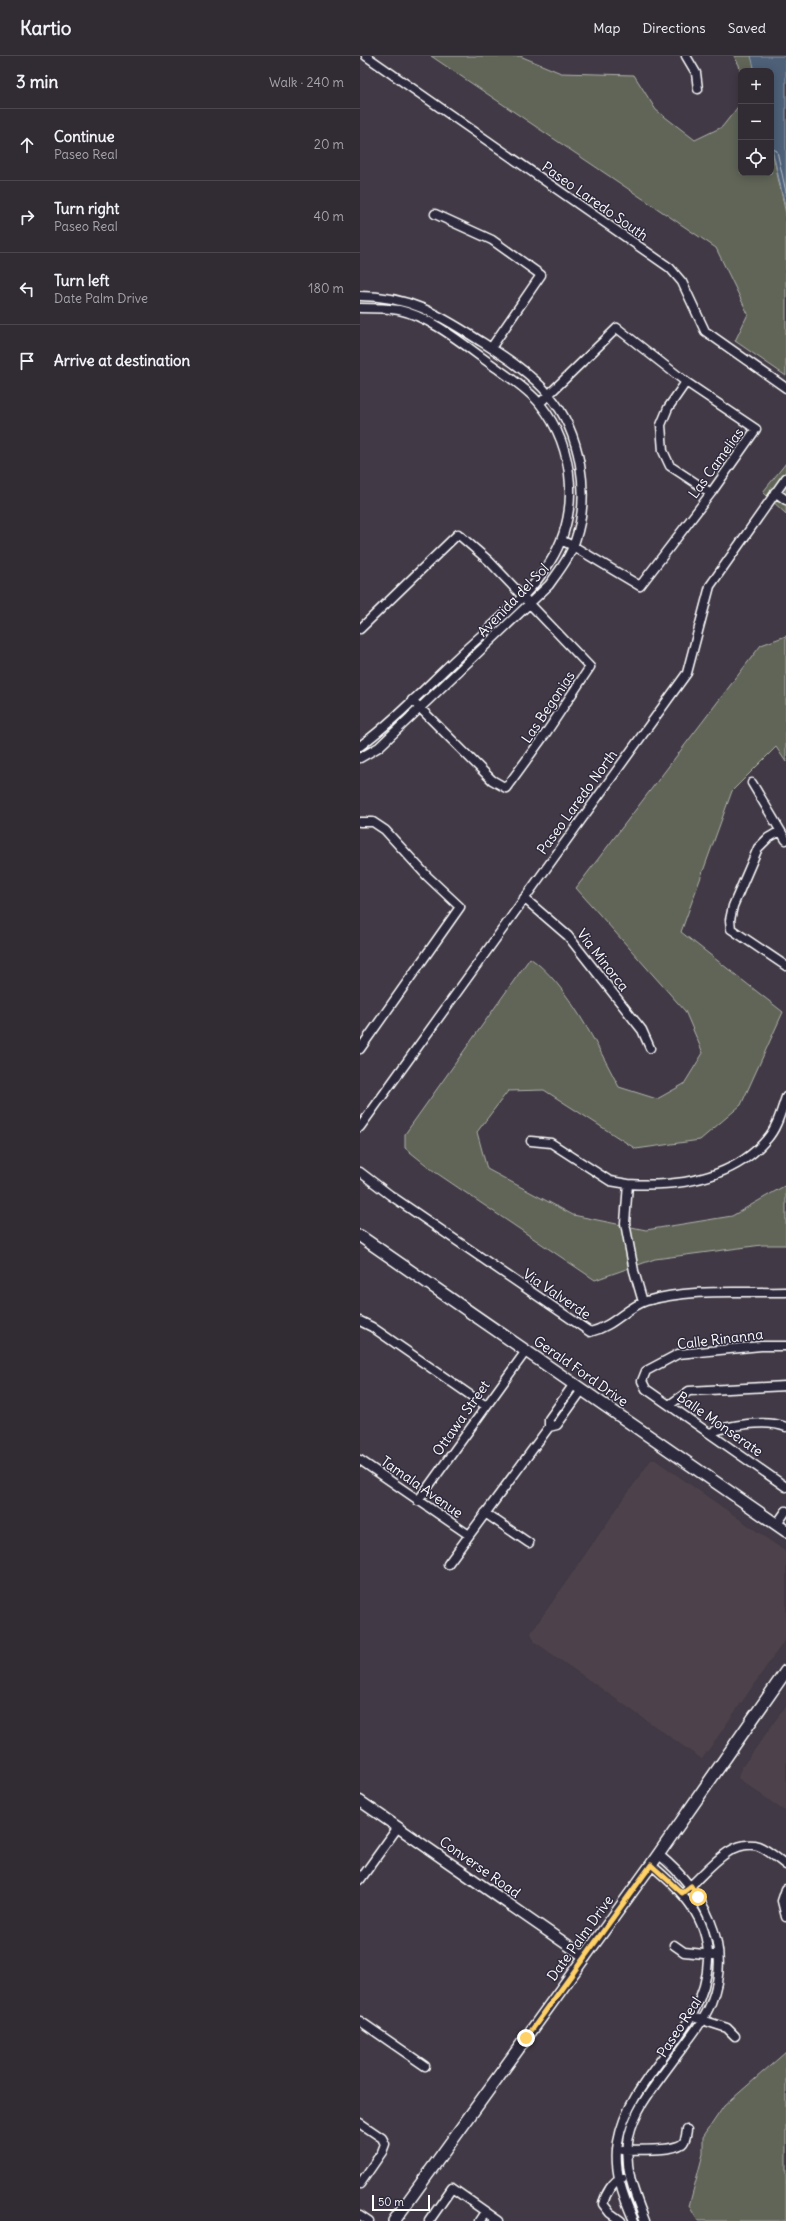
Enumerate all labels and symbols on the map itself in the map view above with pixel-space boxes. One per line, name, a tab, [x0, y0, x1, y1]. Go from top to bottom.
street label: Paseo Laredo South	[538, 158, 652, 244]
street label: Las Camelias	[684, 424, 748, 502]
street label: Avenida del Sol	[474, 560, 552, 640]
street label: Las Begonias	[517, 667, 579, 747]
street label: Paseo Laredo North	[533, 746, 621, 858]
street label: Via Minorca	[573, 925, 633, 995]
street label: Via Valverde	[520, 1265, 594, 1323]
street label: Calle Rinanna	[676, 1325, 764, 1353]
street label: Gerald Ford Drive	[530, 1332, 632, 1410]
street label: Ottawa Street	[428, 1377, 494, 1459]
street label: Balle Monserate	[673, 1388, 767, 1460]
street label: Tamala Avenue	[377, 1452, 467, 1522]
street label: Converse Road	[436, 1832, 524, 1902]
route start	[689, 1888, 707, 1906]
street label: Date Palm Drive	[543, 1892, 617, 1984]
street label: Paseo Real	[653, 1993, 705, 2061]
route end	[517, 2029, 535, 2047]
scale bar	[372, 2193, 430, 2212]

